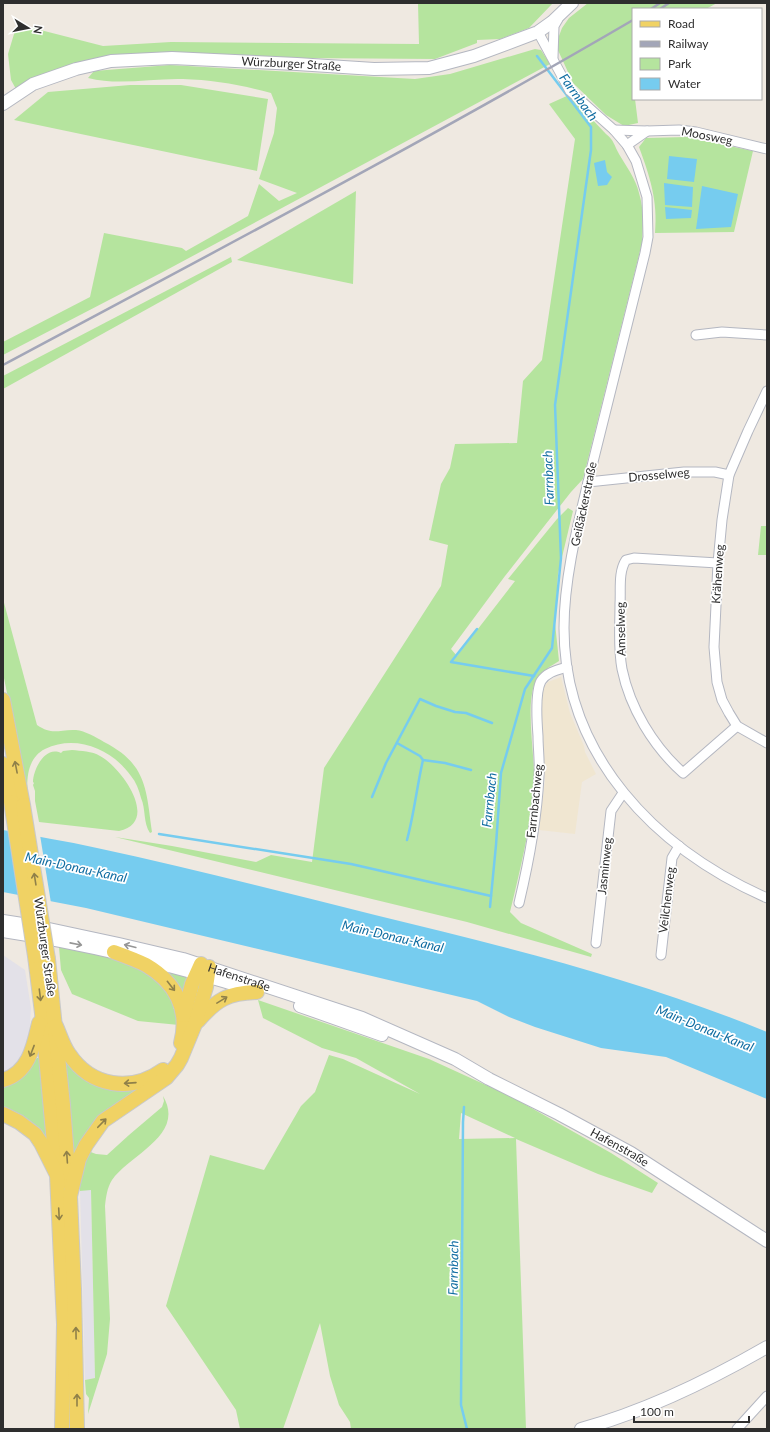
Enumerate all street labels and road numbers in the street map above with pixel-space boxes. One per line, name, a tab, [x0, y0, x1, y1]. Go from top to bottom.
street label: Würzburger Straße	[241, 53, 342, 74]
street label: Moosweg	[680, 123, 734, 148]
street label: Geißäckerstraße	[567, 460, 600, 548]
street label: Drosselweg	[628, 464, 690, 485]
street label: Krähenweg	[708, 544, 727, 604]
street label: Amselweg	[613, 602, 628, 656]
street label: Farrnbachweg	[523, 763, 546, 839]
street label: Jasminweg	[594, 837, 615, 895]
street label: Veilchenweg	[655, 866, 678, 934]
street label: Würzburger Straße	[31, 896, 60, 997]
street label: Hafenstraße	[206, 960, 272, 994]
street label: Hafenstraße	[588, 1124, 652, 1170]

